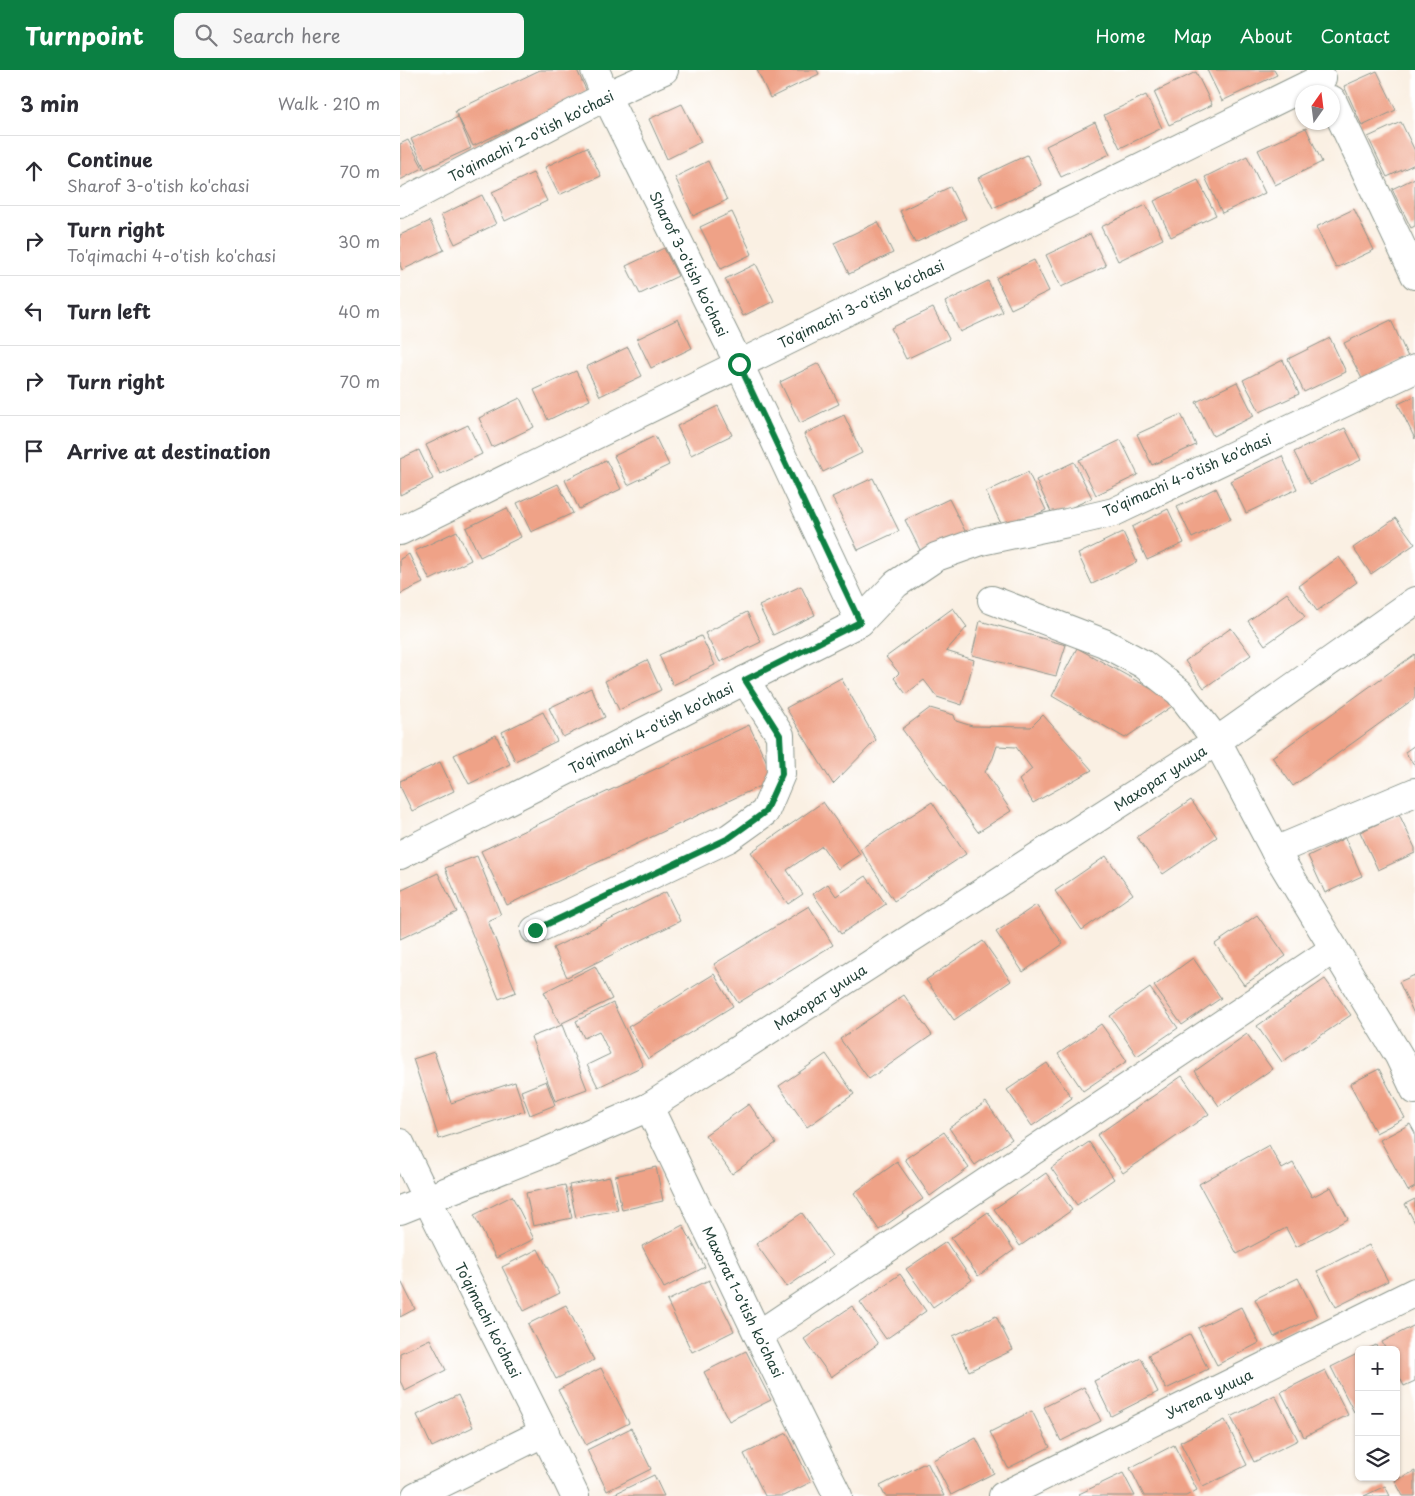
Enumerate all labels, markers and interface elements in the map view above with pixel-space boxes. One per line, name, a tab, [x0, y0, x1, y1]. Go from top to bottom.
search box	[174, 13, 524, 58]
text: Turnpoint	[25, 17, 144, 53]
icon: search	[192, 21, 220, 49]
text: Search here	[232, 21, 341, 49]
text: Home	[1095, 22, 1145, 49]
text: Map	[1173, 22, 1212, 49]
text: About	[1240, 22, 1292, 49]
text: Contact	[1320, 22, 1390, 49]
street label: To'qimachi 2-o'tish ko'chasi	[445, 85, 617, 187]
north arrow	[1295, 85, 1340, 130]
text: 3 min	[20, 87, 79, 119]
text: Walk · 210 m	[278, 91, 380, 115]
text: Continue	[67, 145, 153, 173]
icon: ahead	[20, 157, 48, 185]
text: 70 m	[340, 159, 380, 183]
text: Sharof 3-o'tish ko'chasi	[67, 173, 250, 197]
street label: Sharof 3-o'tish ko'chasi	[645, 188, 733, 340]
text: Turn right	[67, 215, 165, 243]
icon: right	[20, 227, 48, 255]
text: 30 m	[338, 229, 380, 253]
text: To'qimachi 4-o'tish ko'chasi	[67, 243, 276, 267]
street label: To'qimachi 3-o'tish ko'chasi	[774, 254, 948, 354]
icon: left	[20, 297, 48, 325]
text: Turn left	[67, 297, 151, 325]
text: 40 m	[338, 299, 380, 323]
route start	[728, 353, 751, 376]
icon: right	[20, 367, 48, 395]
text: Turn right	[67, 367, 165, 395]
text: 70 m	[340, 369, 380, 393]
street label: To'qimachi 4-o'tish ko'chasi	[1099, 428, 1275, 522]
icon: arrive	[20, 437, 48, 465]
text: Arrive at destination	[67, 437, 271, 465]
street label: To'qimachi 4-o'tish ko'chasi	[565, 677, 737, 779]
street label: Махорат улица	[1109, 740, 1211, 816]
route end	[524, 919, 547, 942]
street label: Махорат улица	[769, 959, 871, 1035]
street label: Maxorat 1-o'tish ko'chasi	[697, 1223, 789, 1381]
street label: To'qimachi ko'chasi	[450, 1258, 526, 1382]
map controls	[1355, 1346, 1400, 1481]
button: +	[1355, 1346, 1400, 1391]
street label: Учтепа улица	[1162, 1364, 1256, 1424]
button: −	[1355, 1391, 1400, 1436]
button: layers	[1355, 1436, 1400, 1481]

